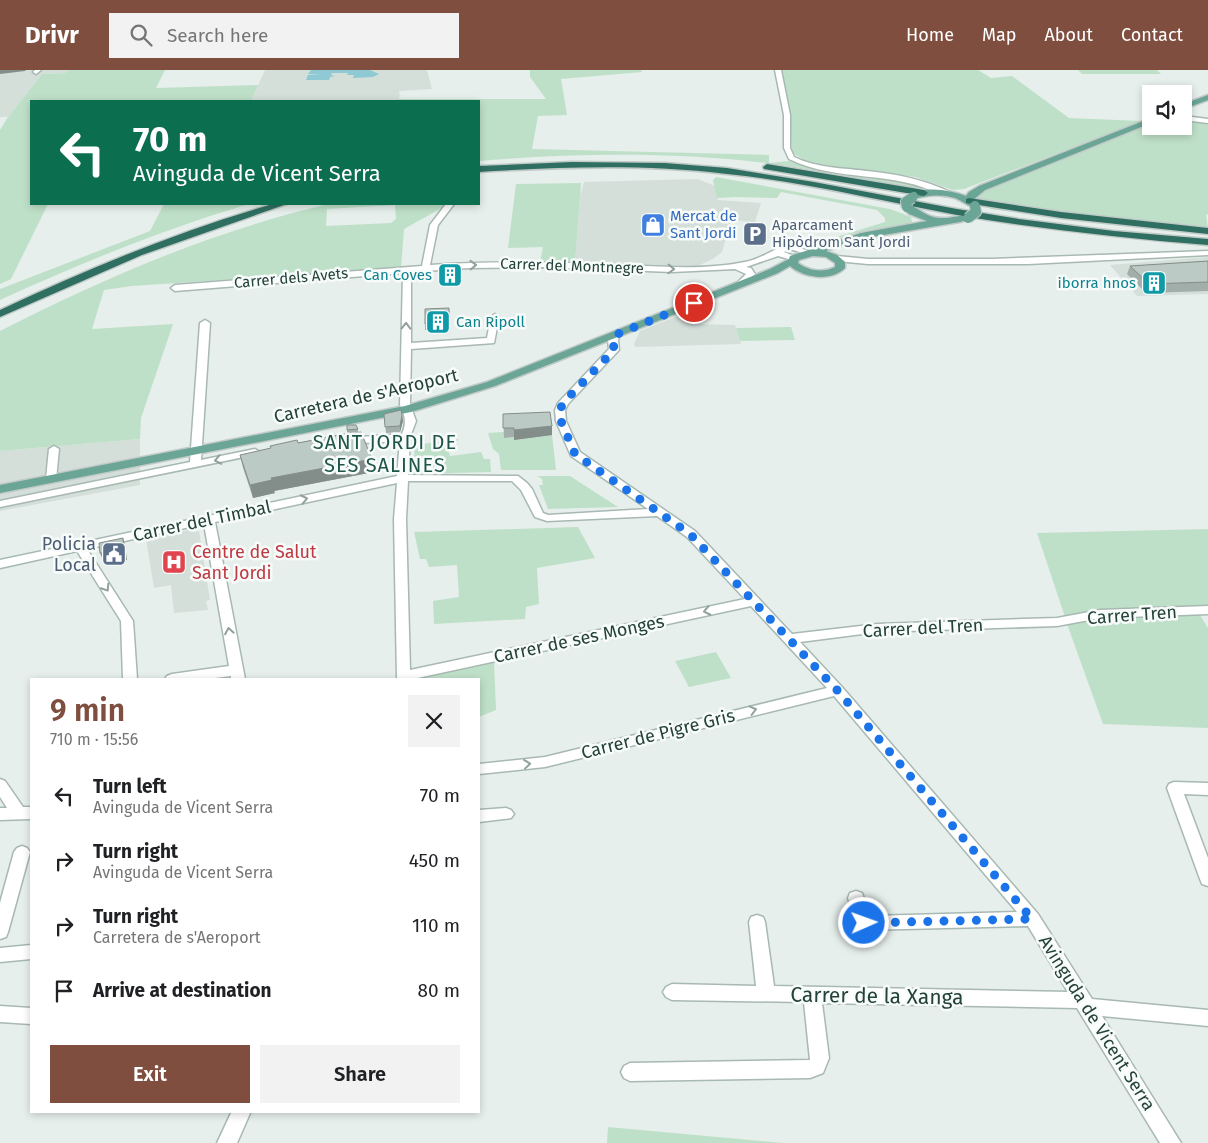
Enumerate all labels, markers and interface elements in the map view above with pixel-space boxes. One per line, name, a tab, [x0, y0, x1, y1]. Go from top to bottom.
search box	[109, 13, 459, 58]
text: Drivr	[25, 21, 79, 49]
icon: search	[127, 21, 155, 49]
text: Search here	[167, 24, 268, 47]
text: Home	[906, 24, 954, 46]
text: Map	[982, 24, 1016, 46]
text: About	[1044, 24, 1093, 46]
text: Contact	[1121, 24, 1183, 46]
map controls	[1142, 85, 1192, 135]
button: sound	[1142, 85, 1192, 135]
text: 70 m	[133, 118, 207, 160]
icon: left	[50, 120, 115, 185]
text: Avinguda de Vicent Serra	[133, 160, 381, 187]
place label: Mercat de Sant Jordi	[670, 207, 737, 242]
shop icon: Mercat de Sant Jordi	[640, 212, 666, 238]
place label: Aparcament Hipòdrom Sant Jordi	[772, 216, 910, 251]
parking icon: Aparcament Hipòdrom Sant Jordi	[742, 221, 768, 247]
street label: Carrer del Montnegre	[500, 254, 644, 278]
one-way arrow	[470, 259, 478, 270]
building icon: Can Coves	[437, 262, 463, 288]
street label: Carrer dels Avets	[233, 264, 349, 292]
one-way arrow	[667, 264, 675, 274]
place label: Can Coves	[364, 266, 432, 284]
building icon: iborra hnos	[1141, 270, 1167, 296]
place label: iborra hnos	[1058, 274, 1136, 292]
pin	[673, 282, 715, 324]
icon: arrive	[680, 289, 708, 317]
building icon: Can Ripoll	[425, 309, 451, 335]
place label: Can Ripoll	[456, 313, 526, 331]
one-way arrow	[401, 322, 412, 330]
street label: Carretera de s'Aeroport	[272, 364, 461, 428]
district label: SANT JORDI DE SES SALINES	[313, 430, 457, 477]
one-way arrow	[213, 454, 222, 465]
one-way arrow	[300, 495, 309, 505]
street label: Carrer del Timbal	[131, 496, 273, 546]
place label: Policia Local	[42, 533, 96, 576]
public building icon: Policia Local	[101, 541, 127, 567]
place label: Centre de Salut Sant Jordi	[192, 541, 317, 584]
hospital icon: Centre de Salut Sant Jordi	[161, 549, 187, 575]
one-way arrow	[100, 583, 110, 592]
street label: Carrer Tren	[1086, 601, 1178, 629]
one-way arrow	[702, 605, 711, 616]
street label: Carrer de ses Monges	[492, 610, 666, 668]
street label: Carrer del Tren	[862, 614, 984, 642]
one-way arrow	[225, 626, 235, 635]
text: 9 min	[50, 693, 125, 729]
button: close	[408, 695, 460, 747]
street label: Carrer de Pigre Gris	[579, 704, 737, 764]
one-way arrow	[749, 706, 757, 716]
text: 710 m · 15:56	[50, 730, 138, 749]
one-way arrow	[524, 759, 532, 770]
text: Turn left	[93, 775, 167, 798]
icon: left	[50, 782, 78, 810]
text: 70 m	[420, 784, 460, 807]
text: Avinguda de Vicent Serra	[93, 798, 273, 817]
text: Turn right	[93, 840, 178, 863]
icon: right	[50, 847, 78, 875]
text: 450 m	[409, 849, 460, 872]
text: Avinguda de Vicent Serra	[93, 863, 273, 882]
position arrow	[837, 896, 889, 948]
text: Turn right	[93, 905, 178, 928]
icon: right	[50, 912, 78, 940]
text: 110 m	[412, 914, 460, 937]
text: Carretera de s'Aeroport	[93, 928, 260, 947]
street label: Avinguda de Vicent Serra	[1034, 931, 1160, 1115]
icon: arrive	[50, 977, 78, 1005]
text: Arrive at destination	[93, 979, 272, 1002]
text: 80 m	[418, 979, 460, 1002]
street label: Carrer de la Xanga	[790, 981, 964, 1011]
button: Exit	[50, 1045, 250, 1103]
button: Share	[260, 1045, 460, 1103]

